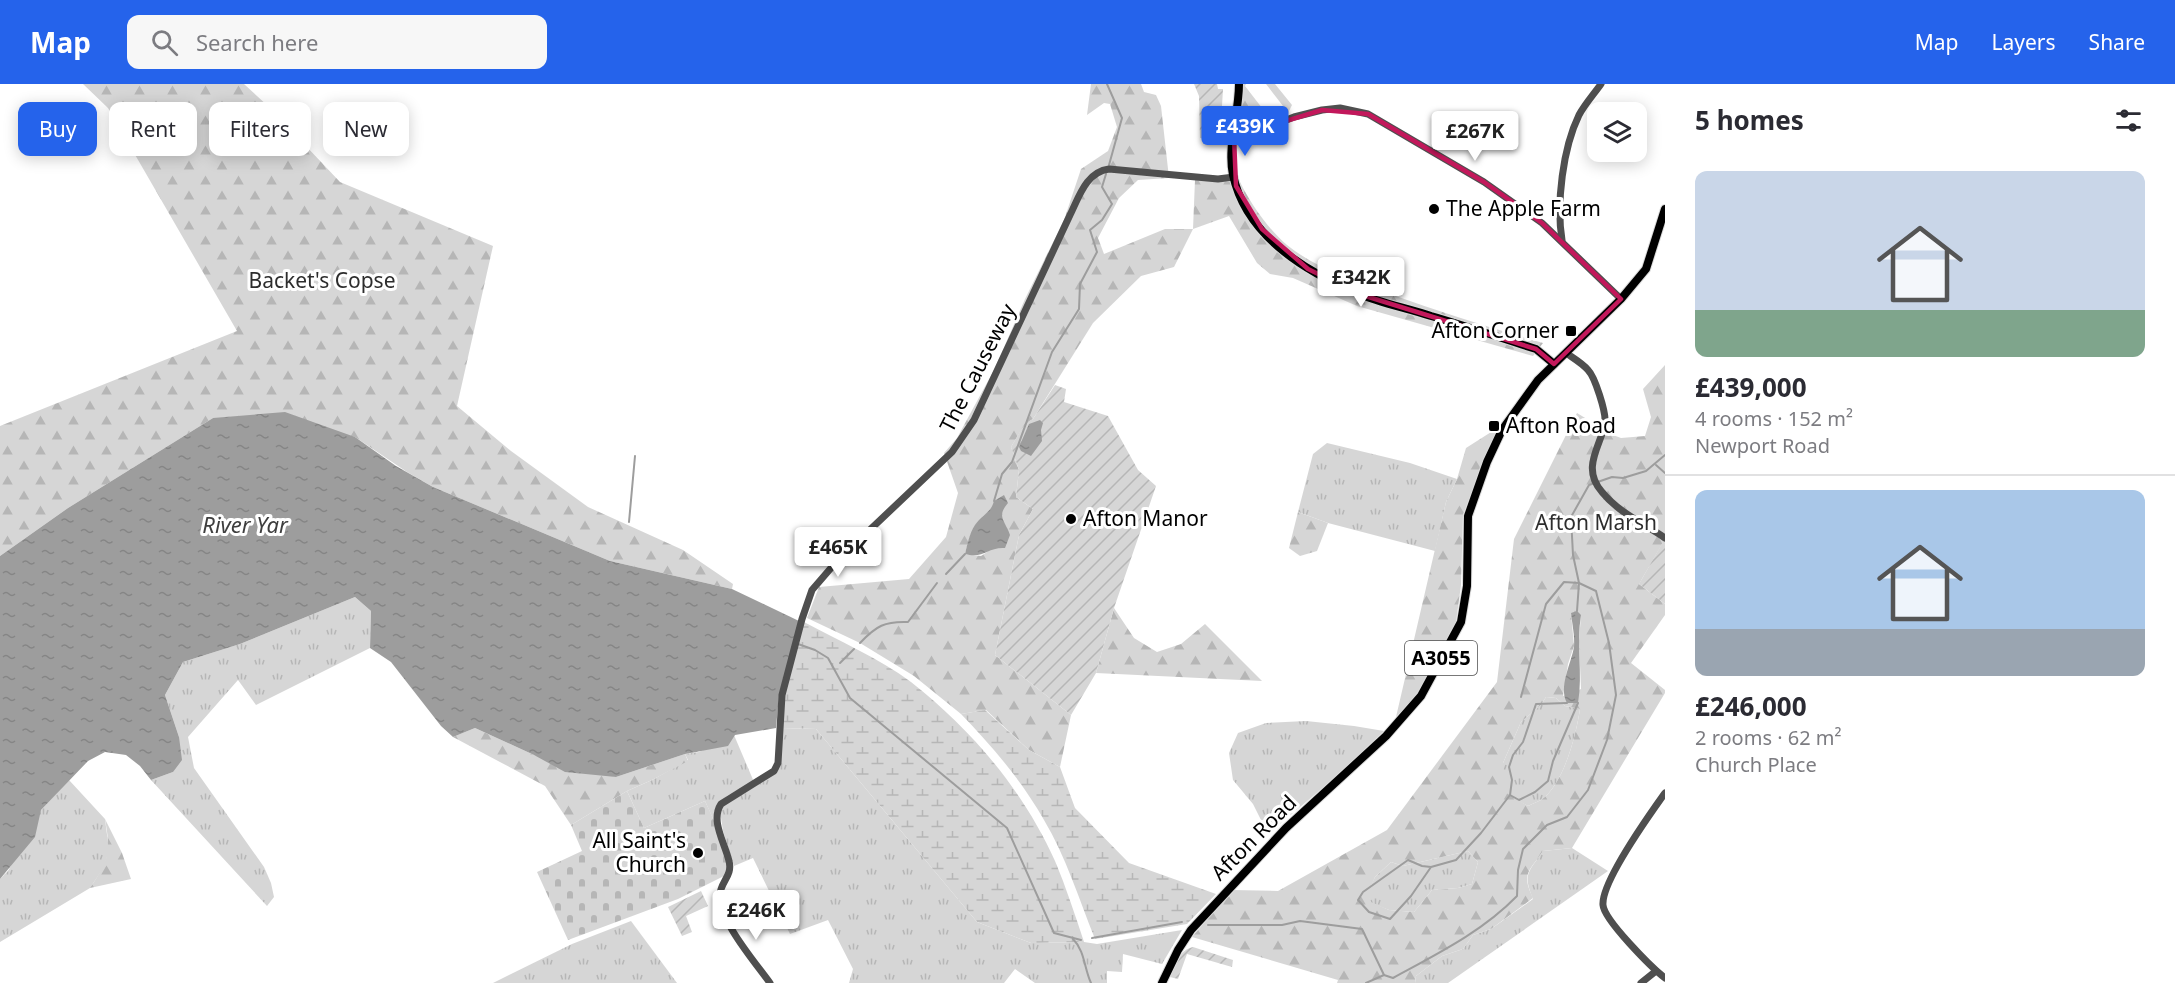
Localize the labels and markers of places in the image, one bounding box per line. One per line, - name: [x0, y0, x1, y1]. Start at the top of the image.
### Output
- pin: £439K: [1203, 106, 1287, 157]
- pin: £267K: [1433, 111, 1517, 162]
- place label: The Apple Farm: [1446, 194, 1601, 222]
- marker: The Apple Farm: [1427, 202, 1441, 216]
- pin: £342K: [1319, 257, 1403, 308]
- place label: Afton Corner: [1431, 316, 1559, 344]
- marker: Afton Corner: [1564, 324, 1578, 338]
- place label: Afton Road: [1506, 411, 1616, 439]
- marker: Afton Road: [1487, 419, 1501, 433]
- place label: Afton Manor: [1083, 504, 1208, 532]
- marker: Afton Manor: [1064, 512, 1078, 526]
- pin: £465K: [796, 527, 880, 578]
- place label: All Saint's Church: [592, 826, 686, 878]
- marker: All Saint's Church: [691, 846, 705, 860]
- pin: £246K: [714, 890, 798, 941]

